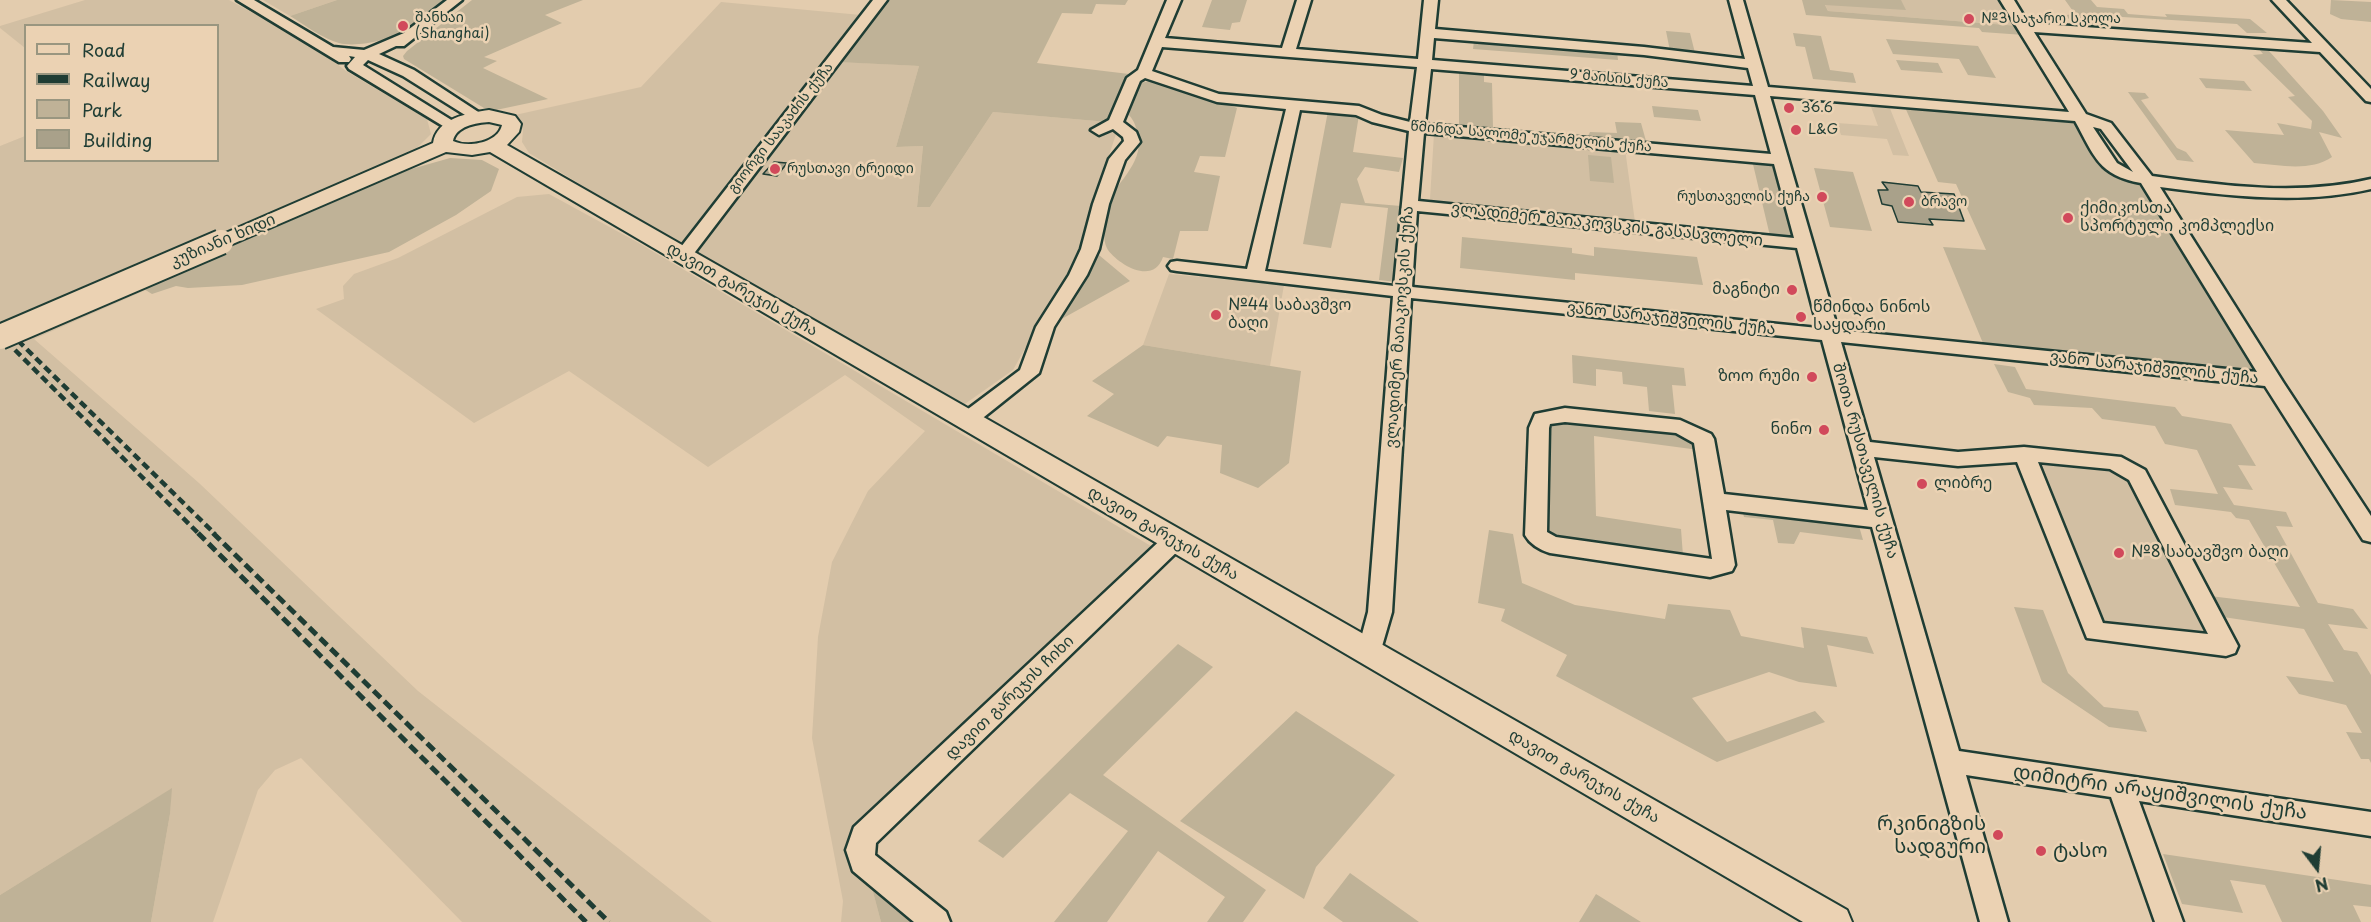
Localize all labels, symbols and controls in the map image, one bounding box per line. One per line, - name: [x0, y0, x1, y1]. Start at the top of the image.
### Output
- place label: შანხაი (Shanghai): [415, 10, 490, 42]
- place label: №3 საჯარო სკოლა: [1981, 11, 2121, 27]
- marker: №3 საჯარო სკოლა: [1962, 12, 1976, 26]
- marker: შანხაი (Shanghai): [396, 19, 410, 33]
- legend: [24, 24, 219, 162]
- text: Road: [82, 36, 126, 63]
- street label: გიორგი სააკაძის ქუჩა: [725, 59, 837, 197]
- text: Railway: [82, 66, 150, 93]
- street label: 9 მაისის ქუჩა: [1569, 66, 1669, 92]
- text: Park: [82, 96, 122, 123]
- place label: 36.6: [1801, 100, 1833, 116]
- marker: 36.6: [1782, 101, 1796, 115]
- street label: წმინდა სალომე უჯარმელის ქუჩა: [1410, 118, 1652, 156]
- place label: L&G: [1808, 122, 1838, 138]
- marker: L&G: [1789, 123, 1803, 137]
- text: Building: [82, 126, 152, 153]
- place label: რუსთავი ტრეიდი: [787, 161, 914, 177]
- marker: რუსთავი ტრეიდი: [768, 162, 782, 176]
- place label: რუსთაველის ქუჩა: [1677, 189, 1810, 205]
- marker: რუსთაველის ქუჩა: [1815, 190, 1829, 204]
- place label: ბრავო: [1921, 194, 1967, 210]
- marker: ბრავო: [1902, 195, 1916, 209]
- street label: ვლადიმერ მაიაკოვსკის გასასვლელი: [1450, 199, 1764, 251]
- place label: ქიმიკოსთა სპორტული კომპლექსი: [2080, 199, 2274, 237]
- street label: ვლადიმერ მაიაკოვსკის ქუჩა: [1382, 205, 1418, 449]
- street label: კუზიანი ხიდი: [167, 210, 279, 272]
- marker: ქიმიკოსთა სპორტული კომპლექსი: [2061, 211, 2075, 225]
- street label: დავით გარეჯის ქუჩა: [663, 239, 821, 341]
- place label: მაგნიტი: [1712, 280, 1780, 300]
- marker: მაგნიტი: [1785, 283, 1799, 297]
- place label: №44 საბავშვო ბაღი: [1228, 296, 1351, 334]
- street label: ვანო სარაჯიშვილის ქუჩა: [1566, 298, 1776, 340]
- place label: წმინდა ნინოს საყდარი: [1813, 298, 1930, 336]
- marker: №44 საბავშვო ბაღი: [1209, 308, 1223, 322]
- marker: წმინდა ნინოს საყდარი: [1794, 310, 1808, 324]
- street label: ვანო სარაჯიშვილის ქუჩა: [2049, 347, 2259, 389]
- street label: შოთა რუსთაველის ქუჩა: [1828, 361, 1902, 561]
- place label: ზოო რუმი: [1718, 367, 1800, 387]
- marker: ზოო რუმი: [1805, 370, 1819, 384]
- place label: ნინო: [1771, 420, 1812, 440]
- marker: ნინო: [1817, 423, 1831, 437]
- place label: ლიბრე: [1934, 474, 1992, 494]
- marker: ლიბრე: [1915, 477, 1929, 491]
- street label: დავით გარეჯის ქუჩა: [1084, 483, 1242, 585]
- place label: №8 საბავშვო ბაღი: [2131, 543, 2289, 563]
- marker: №8 საბავშვო ბაღი: [2112, 546, 2126, 560]
- street label: დავით გარეჯის ჩიხი: [942, 632, 1078, 764]
- street label: დავით გარეჯის ქუჩა: [1505, 726, 1663, 828]
- street label: დიმიტრი არაყიშვილის ქუჩა: [2011, 760, 2309, 826]
- place label: რკინიგზის სადგური: [1877, 812, 1986, 859]
- marker: რკინიგზის სადგური: [1991, 828, 2005, 842]
- north arrow: [2287, 838, 2347, 898]
- place label: ტასო: [2053, 839, 2108, 863]
- marker: ტასო: [2034, 844, 2048, 858]
- text: N: [2313, 872, 2331, 899]

